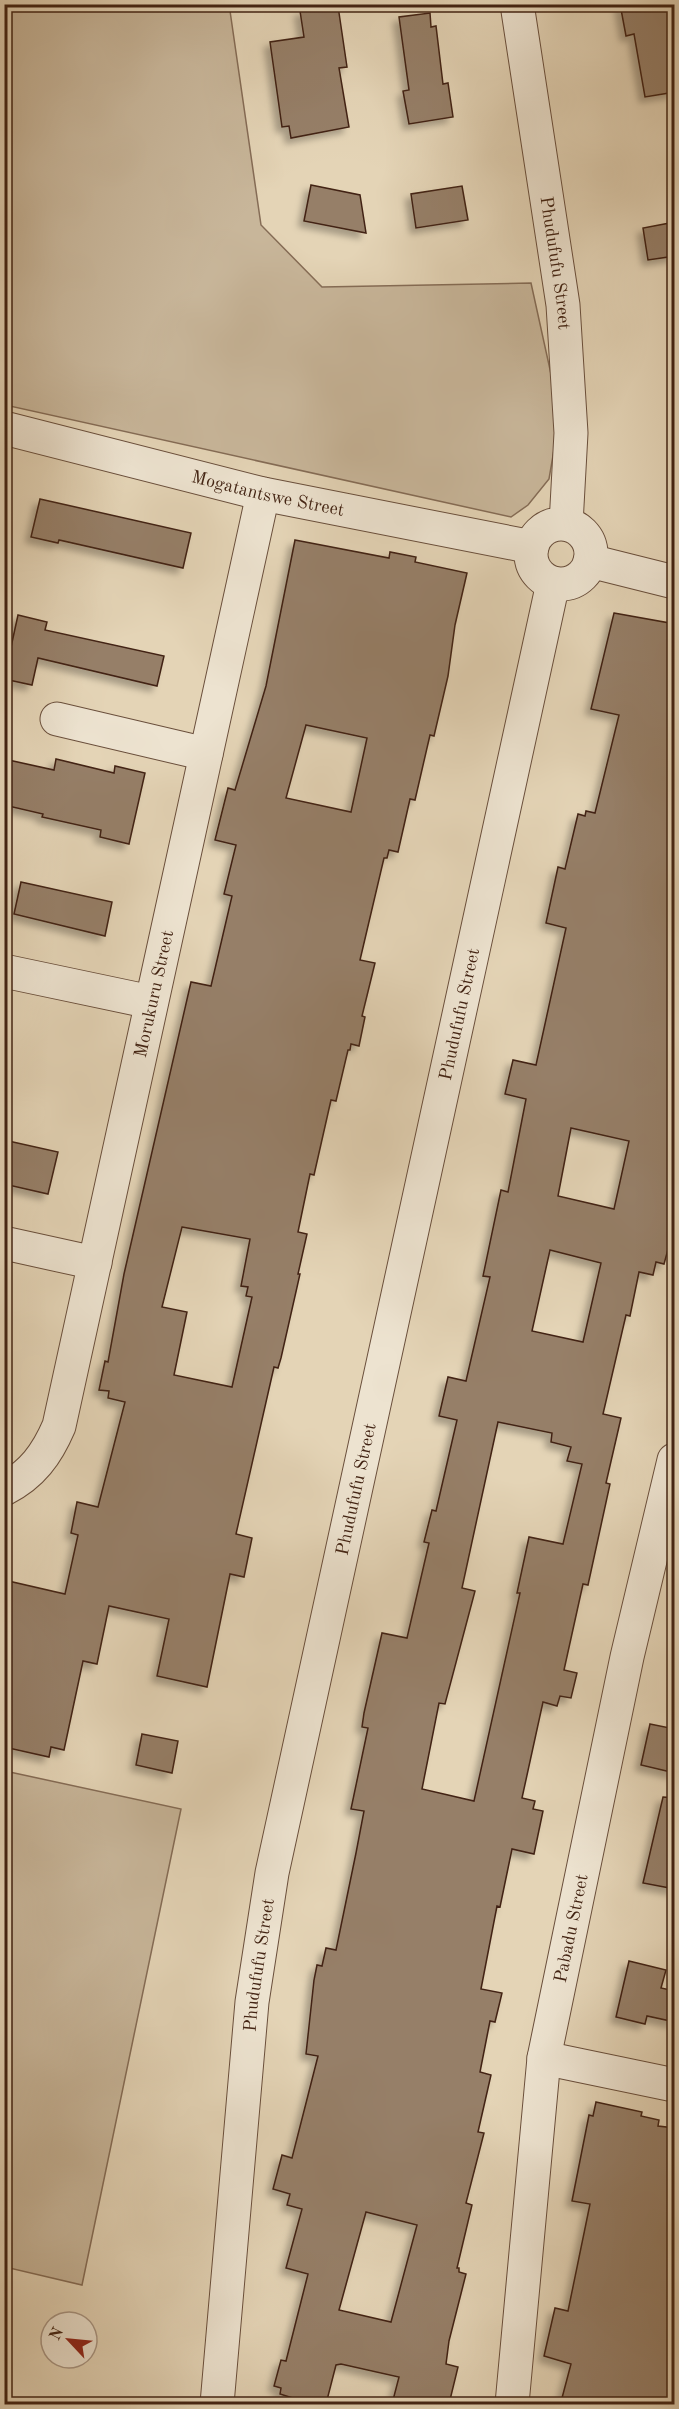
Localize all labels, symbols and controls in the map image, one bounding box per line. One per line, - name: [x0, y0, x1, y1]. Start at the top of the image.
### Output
- street label: Phudufufu Street: [537, 195, 573, 330]
- street label: Mogatantswe Street: [190, 468, 346, 520]
- street label: Morukuru Street: [132, 929, 177, 1059]
- street label: Phudufufu Street: [437, 947, 483, 1082]
- street label: Phudufufu Street: [333, 1422, 380, 1557]
- street label: Pabadu Street: [552, 1873, 592, 1984]
- street label: Phudufufu Street: [241, 1897, 278, 2033]
- north arrow: [39, 2310, 99, 2370]
- text: N: [47, 2325, 68, 2343]

